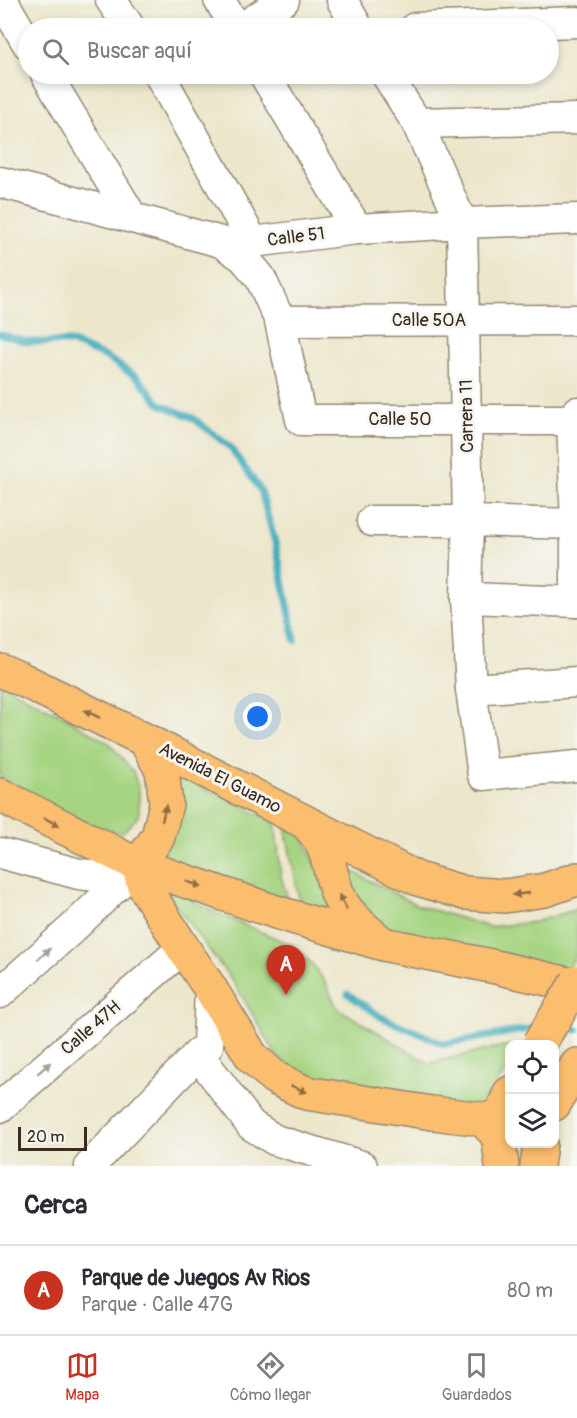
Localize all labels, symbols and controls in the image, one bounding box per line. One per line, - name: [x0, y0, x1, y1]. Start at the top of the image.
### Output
- search box: [18, 18, 559, 84]
- icon: search: [39, 35, 72, 68]
- text: Buscar aquí: [87, 37, 192, 65]
- street label: Calle 51: [266, 222, 326, 252]
- street label: Calle 50A: [392, 309, 467, 332]
- street label: Carrera 11: [455, 379, 479, 453]
- street label: Calle 50: [369, 408, 431, 431]
- your location: [243, 702, 272, 731]
- one-way arrow: [83, 709, 101, 719]
- street label: Avenida El Guamo: [155, 737, 285, 819]
- one-way arrow: [159, 804, 169, 823]
- one-way arrow: [44, 817, 61, 827]
- one-way arrow: [185, 879, 203, 889]
- one-way arrow: [511, 889, 530, 898]
- one-way arrow: [338, 893, 348, 910]
- pin: A: [266, 946, 306, 995]
- one-way arrow: [36, 947, 51, 961]
- street label: Calle 47H: [56, 996, 126, 1060]
- map controls: [505, 1040, 559, 1148]
- button: locate: [505, 1040, 559, 1094]
- one-way arrow: [36, 1062, 51, 1075]
- one-way arrow: [291, 1084, 309, 1094]
- button: layers: [505, 1094, 559, 1148]
- scale bar: [18, 1124, 87, 1152]
- text: 20 m: [27, 1127, 65, 1147]
- text: Cerca: [24, 1189, 87, 1221]
- text: Parque de Juegos Av Rios: [81, 1264, 310, 1292]
- text: A: [37, 1278, 50, 1303]
- text: 80 m: [507, 1278, 553, 1303]
- text: Parque · Calle 47G: [81, 1292, 233, 1317]
- tab: Mapa: [65, 1349, 99, 1405]
- tab: Cómo llegar: [230, 1349, 311, 1405]
- tab: Guardados: [442, 1349, 512, 1405]

